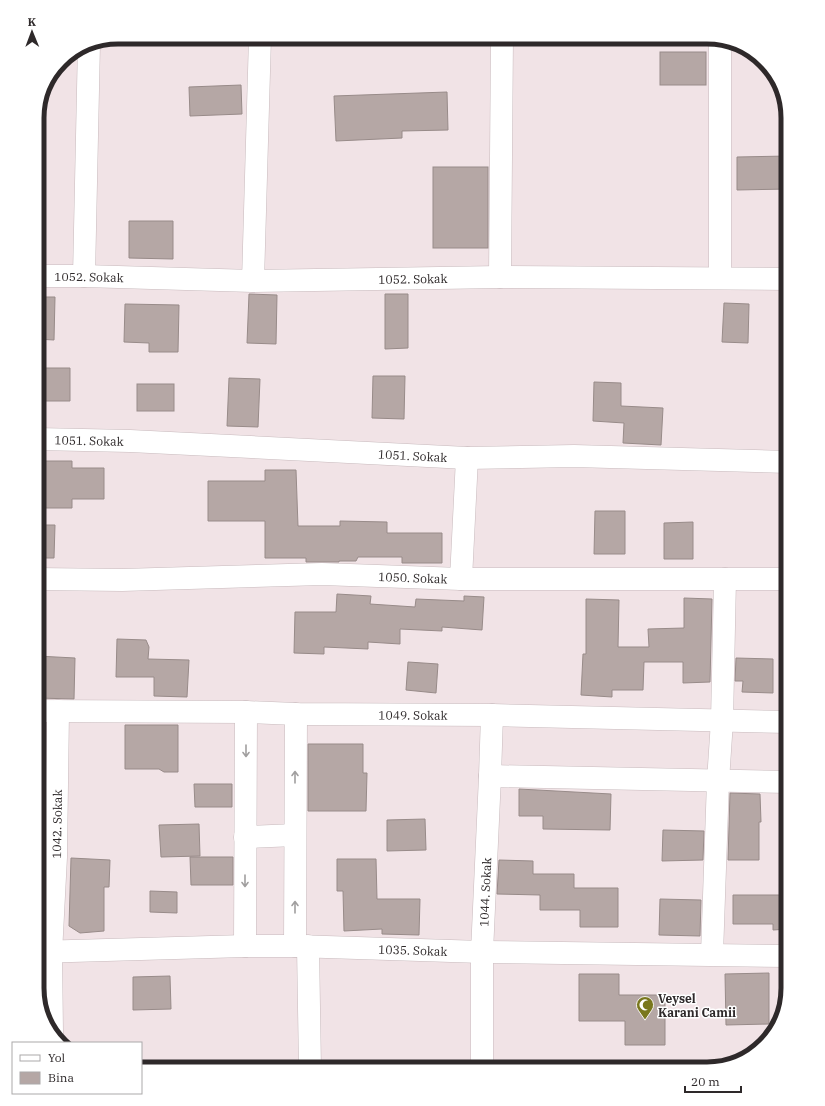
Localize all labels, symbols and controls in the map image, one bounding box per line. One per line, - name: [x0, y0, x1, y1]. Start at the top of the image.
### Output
- north arrow: [12, 12, 52, 52]
- text: K: [27, 15, 37, 29]
- street label: 1052. Sokak: [54, 268, 124, 285]
- street label: 1052. Sokak: [378, 270, 448, 286]
- street label: 1051. Sokak: [54, 432, 124, 448]
- street label: 1051. Sokak: [378, 446, 448, 464]
- street label: 1050. Sokak: [378, 569, 448, 586]
- street label: 1049. Sokak: [378, 707, 448, 722]
- one-way arrow: [242, 744, 250, 757]
- one-way arrow: [291, 771, 299, 784]
- street label: 1042. Sokak: [48, 789, 64, 859]
- street label: 1044. Sokak: [476, 857, 494, 927]
- one-way arrow: [241, 874, 249, 887]
- one-way arrow: [291, 901, 299, 914]
- street label: 1035. Sokak: [378, 941, 448, 958]
- place label: Veysel Karani Camii: [658, 991, 736, 1020]
- mosque icon: Veysel Karani Camii: [635, 995, 655, 1020]
- legend: [12, 1042, 142, 1094]
- text: Yol: [48, 1050, 66, 1065]
- scale bar: [685, 1068, 741, 1094]
- text: Bina: [48, 1070, 74, 1085]
- text: 20 m: [691, 1074, 720, 1089]

